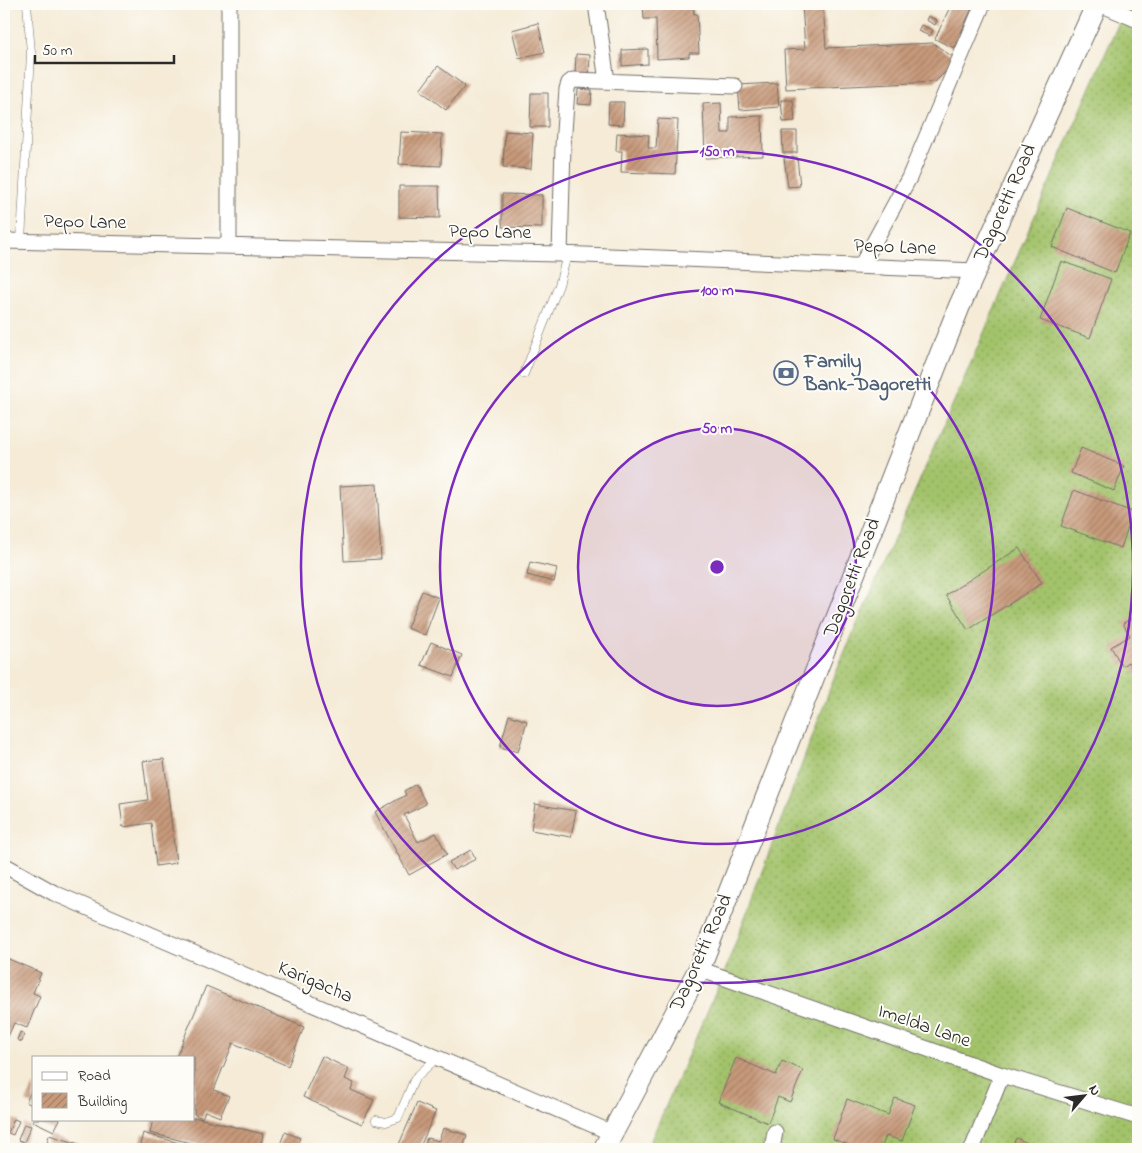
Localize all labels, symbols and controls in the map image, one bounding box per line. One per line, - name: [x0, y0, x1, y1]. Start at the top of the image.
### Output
- scale bar: [35, 32, 174, 64]
- text: 50 m: [42, 40, 73, 62]
- street label: Dagoretti Road: [967, 140, 1046, 268]
- text: 150 m: [699, 141, 735, 163]
- street label: Pepo Lane: [43, 208, 127, 238]
- street label: Pepo Lane: [448, 218, 532, 248]
- street label: Pepo Lane: [853, 232, 937, 264]
- text: 100 m: [700, 280, 734, 302]
- place label: Family Bank-Dagoretti: [803, 348, 932, 401]
- bank icon: Family Bank-Dagoretti: [773, 360, 799, 386]
- text: 50 m: [702, 418, 733, 440]
- street label: Dagoretti Road: [817, 514, 890, 643]
- centre of rings: [708, 558, 726, 576]
- street label: Dagoretti Road: [663, 890, 742, 1018]
- street label: Karigacha: [272, 954, 357, 1013]
- street label: Imelda Lane: [874, 998, 974, 1056]
- legend: [32, 1056, 195, 1120]
- text: Road: [78, 1065, 111, 1087]
- north arrow: [1060, 1070, 1110, 1120]
- text: N: [1083, 1081, 1106, 1100]
- text: Building: [77, 1091, 127, 1114]

